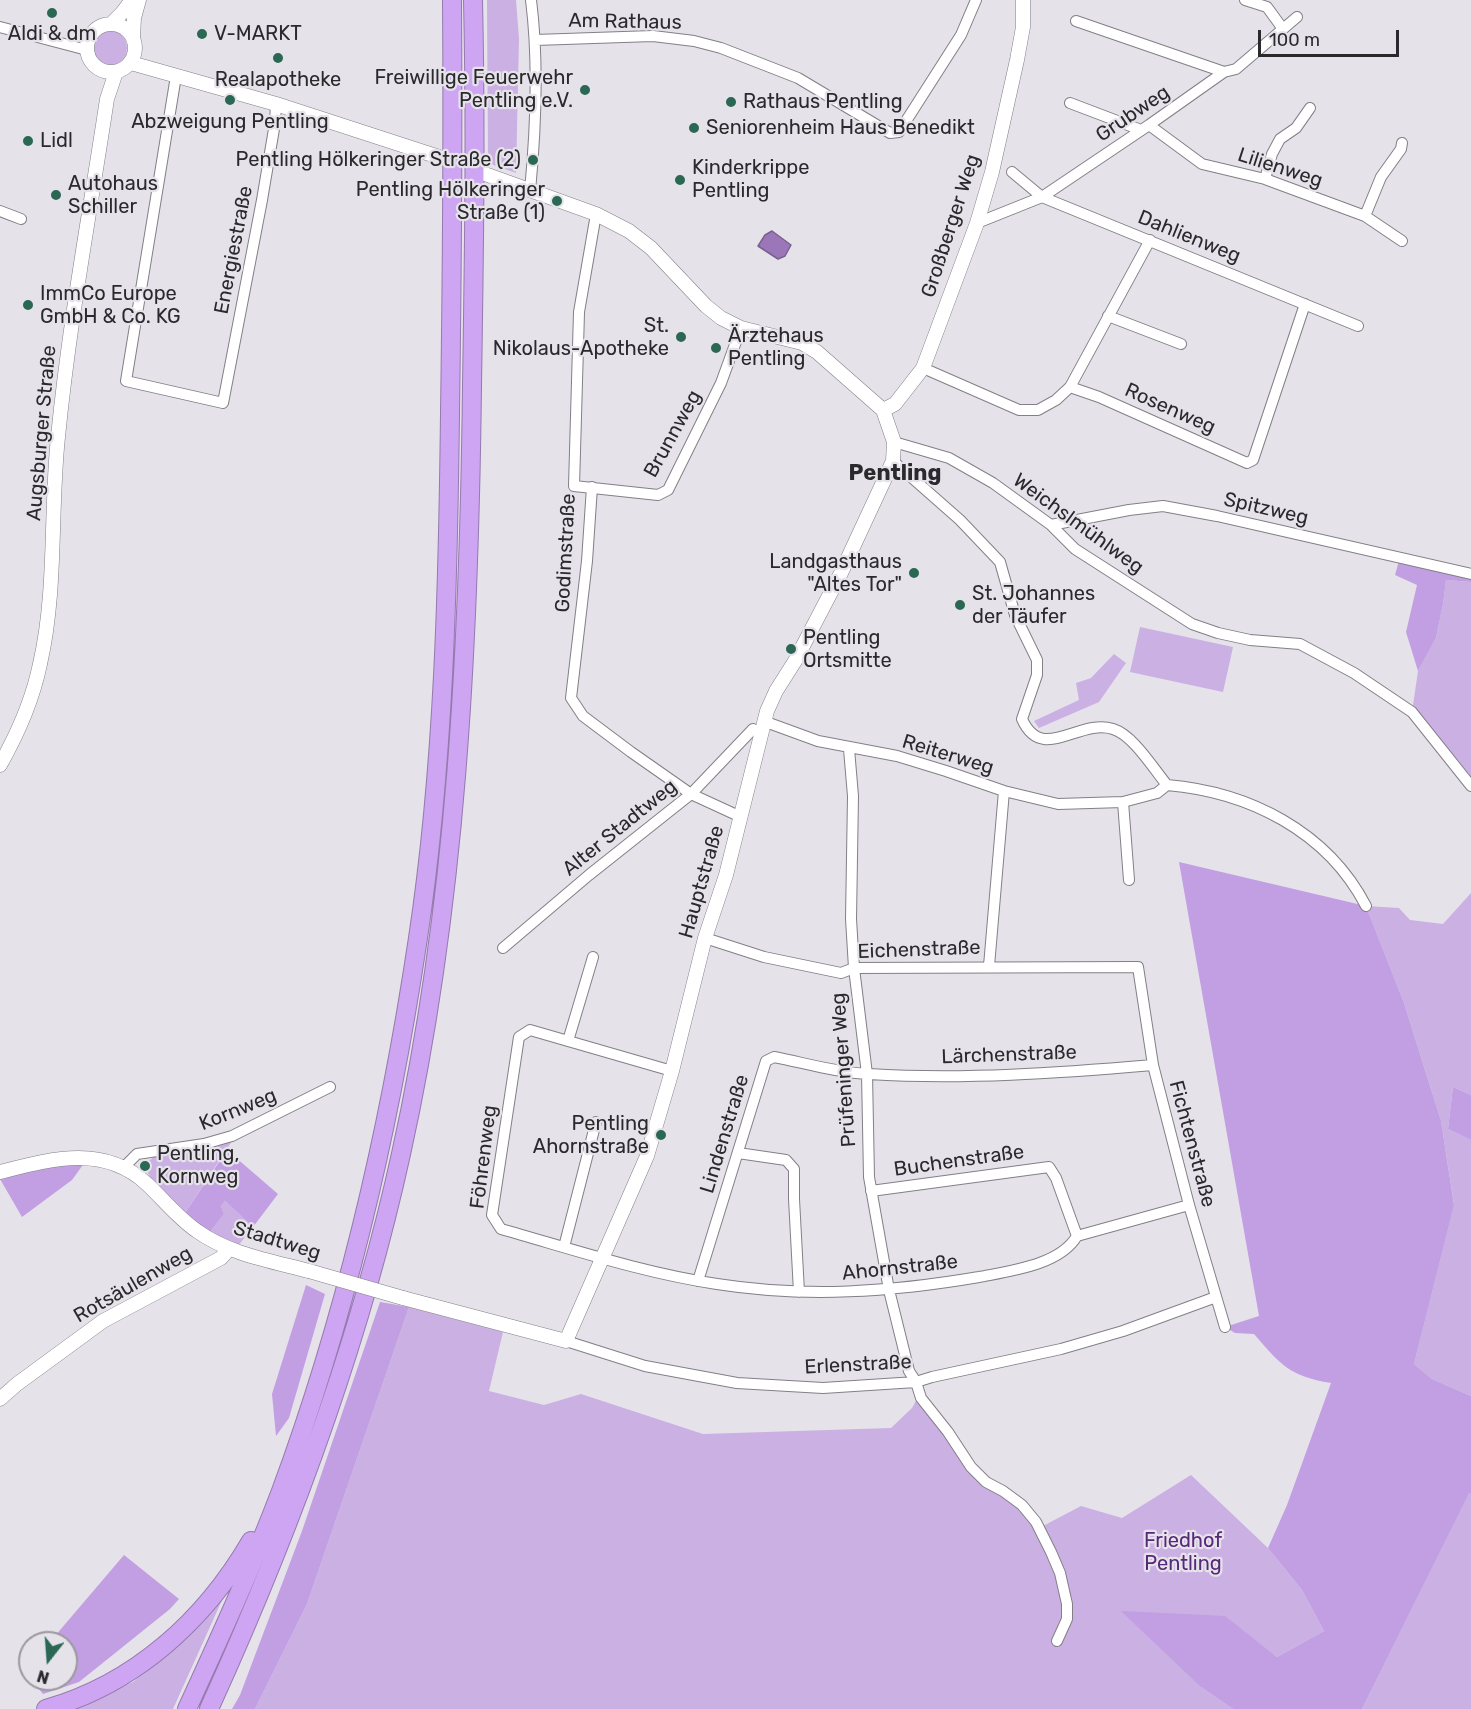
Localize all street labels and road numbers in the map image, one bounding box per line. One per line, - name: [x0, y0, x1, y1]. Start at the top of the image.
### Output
- street label: Am Rathaus: [568, 9, 682, 35]
- street label: Grubweg: [1092, 81, 1174, 147]
- street label: Lilienweg: [1234, 143, 1326, 193]
- street label: Großberger Weg: [917, 151, 985, 301]
- street label: Energiestraße: [210, 184, 258, 316]
- street label: Dahlienweg: [1134, 205, 1244, 269]
- street label: Augsburger Straße: [22, 344, 62, 522]
- street label: Rosenweg: [1121, 378, 1219, 440]
- street label: Brunnweg: [639, 386, 707, 482]
- street label: Weichslmühlweg: [1008, 469, 1148, 579]
- street label: Spitzweg: [1221, 488, 1311, 530]
- street label: Godimstraße: [551, 493, 581, 613]
- street label: Reiterweg: [899, 730, 997, 780]
- street label: Alter Stadtweg: [558, 775, 682, 881]
- street label: Hauptstraße: [674, 823, 730, 941]
- street label: Eichenstraße: [857, 936, 981, 964]
- street label: Prüfeninger Weg: [827, 992, 861, 1148]
- street label: Lärchenstraße: [941, 1041, 1077, 1069]
- street label: Lindenstraße: [696, 1072, 754, 1196]
- street label: Fichtenstraße: [1164, 1078, 1220, 1210]
- street label: Kornweg: [196, 1084, 280, 1136]
- street label: Föhrenweg: [466, 1104, 502, 1210]
- street label: Buchenstraße: [892, 1140, 1026, 1182]
- street label: Stadtweg: [230, 1216, 324, 1266]
- street label: Rotsäulenweg: [70, 1242, 196, 1328]
- street label: Ahornstraße: [841, 1250, 959, 1286]
- street label: Erlenstraße: [804, 1350, 912, 1380]

